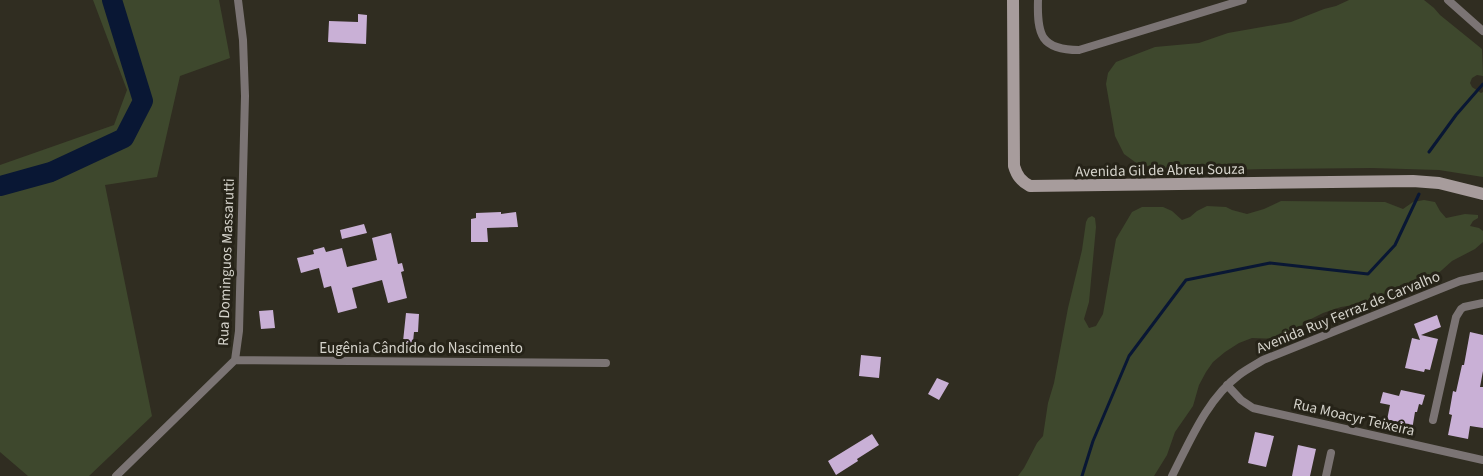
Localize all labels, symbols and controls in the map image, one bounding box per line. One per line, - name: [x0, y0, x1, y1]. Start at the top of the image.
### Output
- street label: Avenida Gil de Abreu Souza: [1075, 159, 1245, 182]
- street label: Rua Dominguos Massarutti: [213, 178, 240, 346]
- street label: Avenida Ruy Ferraz de Carvalho: [1253, 266, 1443, 359]
- street label: Eugênia Cândido do Nascimento: [319, 338, 523, 359]
- street label: Rua Moacyr Teixeira: [1291, 393, 1417, 442]

